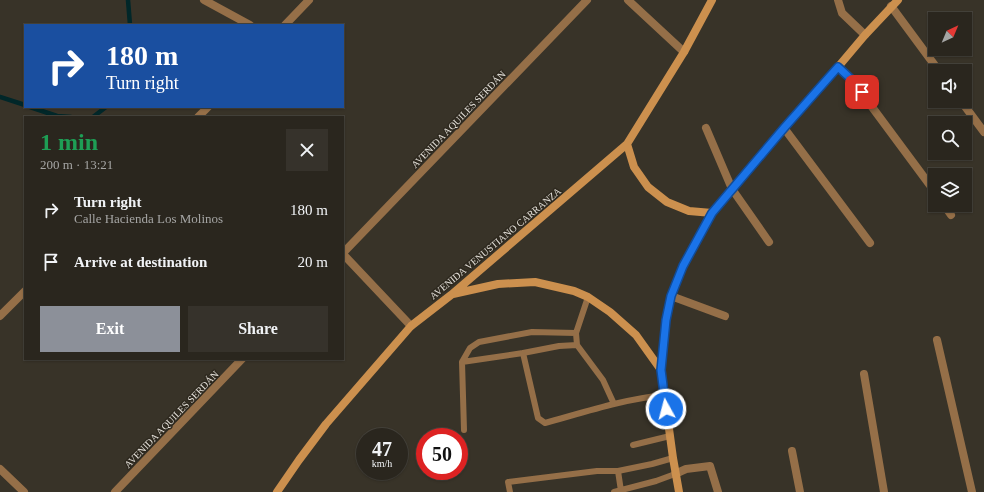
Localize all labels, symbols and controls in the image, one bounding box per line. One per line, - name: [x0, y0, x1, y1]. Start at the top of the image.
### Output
- north arrow: [928, 12, 972, 56]
- map controls: [928, 12, 972, 212]
- icon: right: [40, 40, 92, 92]
- text: 180 m: [106, 40, 178, 71]
- button: sound: [928, 64, 972, 108]
- street label: AVENIDA AQUILES SERDÁN: [409, 68, 508, 170]
- text: Turn right: [106, 73, 179, 93]
- pin: [845, 75, 879, 109]
- icon: arrive: [851, 81, 873, 103]
- button: search: [928, 116, 972, 160]
- text: 1 min: [40, 129, 98, 155]
- button: close: [286, 129, 328, 171]
- text: 200 m · 13:21: [40, 157, 113, 172]
- button: layers: [928, 168, 972, 212]
- street label: AVENIDA VENUSTIANO CARRANZA: [427, 185, 564, 302]
- text: Turn right: [74, 194, 141, 210]
- icon: right: [40, 199, 62, 221]
- text: 180 m: [290, 202, 328, 218]
- text: Calle Hacienda Los Molinos: [74, 211, 223, 226]
- icon: arrive: [40, 251, 62, 273]
- text: Arrive at destination: [74, 254, 207, 270]
- text: 20 m: [298, 254, 328, 270]
- button: Exit: [40, 306, 180, 352]
- button: Share: [188, 306, 328, 352]
- street label: AVENIDA AQUILES SERDÁN: [122, 368, 221, 470]
- position arrow: [645, 388, 687, 430]
- speed limit sign: 50: [416, 428, 468, 480]
- text: 47: [372, 438, 392, 460]
- text: km/h: [372, 458, 392, 469]

